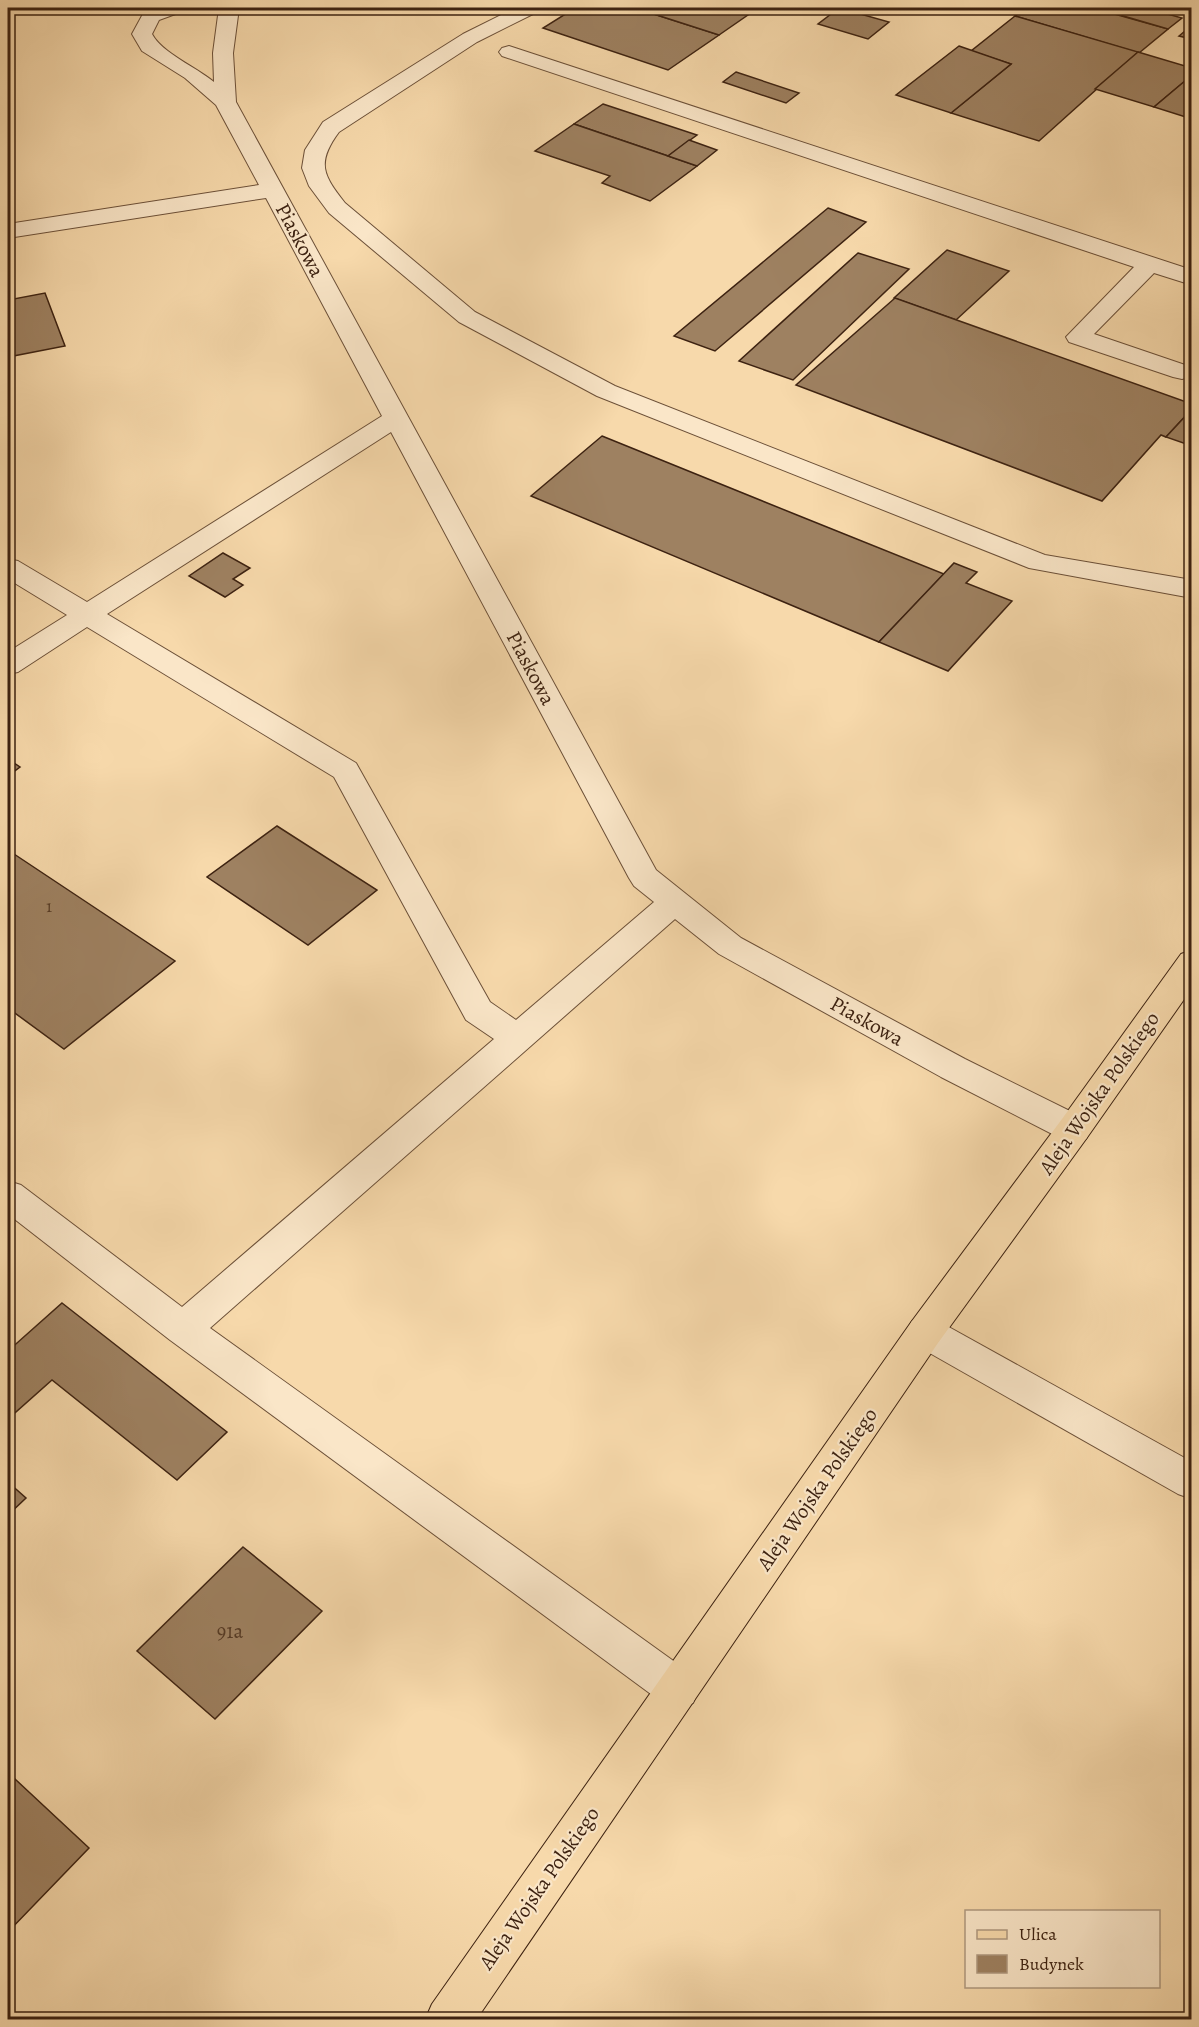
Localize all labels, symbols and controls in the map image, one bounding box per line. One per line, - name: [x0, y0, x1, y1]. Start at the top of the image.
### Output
- street label: Piaskowa: [269, 198, 331, 282]
- street label: Piaskowa: [500, 626, 562, 710]
- house number: 1: [46, 894, 52, 918]
- street label: Piaskowa: [825, 989, 909, 1053]
- street label: Aleja Wojska Polskiego: [1032, 1006, 1166, 1181]
- street label: Aleja Wojska Polskiego: [750, 1402, 884, 1577]
- house number: 91a: [217, 1617, 243, 1645]
- street label: Aleja Wojska Polskiego: [472, 1801, 606, 1976]
- legend: [965, 1910, 1160, 1988]
- text: Ulica: [1019, 1922, 1057, 1946]
- text: Budynek: [1019, 1952, 1084, 1976]

